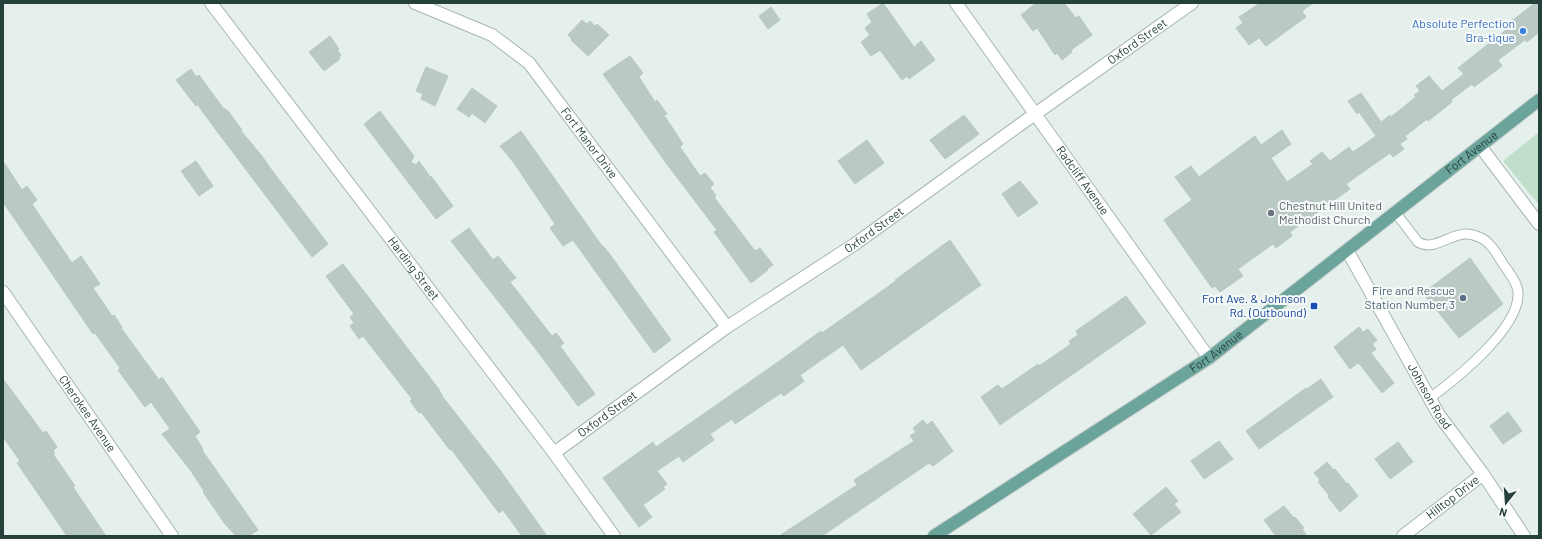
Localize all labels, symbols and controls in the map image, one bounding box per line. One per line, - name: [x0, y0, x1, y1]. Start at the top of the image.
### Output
- street label: Oxford Street: [1104, 15, 1169, 67]
- place label: Absolute Perfection Bra-tique: [1412, 16, 1515, 44]
- marker: Absolute Perfection Bra-tique: [1518, 26, 1528, 36]
- street label: Fort Manor Drive: [559, 104, 621, 181]
- street label: Fort Avenue: [1442, 127, 1500, 177]
- street label: Radcliff Avenue: [1054, 143, 1113, 217]
- place label: Chestnut Hill United Methodist Church: [1279, 198, 1382, 226]
- street label: Oxford Street: [841, 203, 906, 255]
- marker: Chestnut Hill United Methodist Church: [1266, 208, 1276, 218]
- street label: Harding Street: [386, 234, 443, 303]
- place label: Fire and Rescue Station Number 3: [1364, 283, 1455, 311]
- place label: Fort Ave. & Johnson Rd. (Outbound): [1202, 291, 1307, 319]
- marker: Fire and Rescue Station Number 3: [1458, 293, 1468, 303]
- marker: Fort Ave. & Johnson Rd. (Outbound): [1309, 301, 1319, 311]
- street label: Fort Avenue: [1186, 327, 1245, 375]
- street label: Johnson Road: [1406, 360, 1455, 432]
- street label: Cherokee Avenue: [57, 372, 120, 454]
- street label: Oxford Street: [575, 387, 639, 439]
- street label: Hilltop Drive: [1423, 472, 1481, 521]
- north arrow: [1486, 483, 1526, 523]
- text: N: [1498, 506, 1508, 520]

